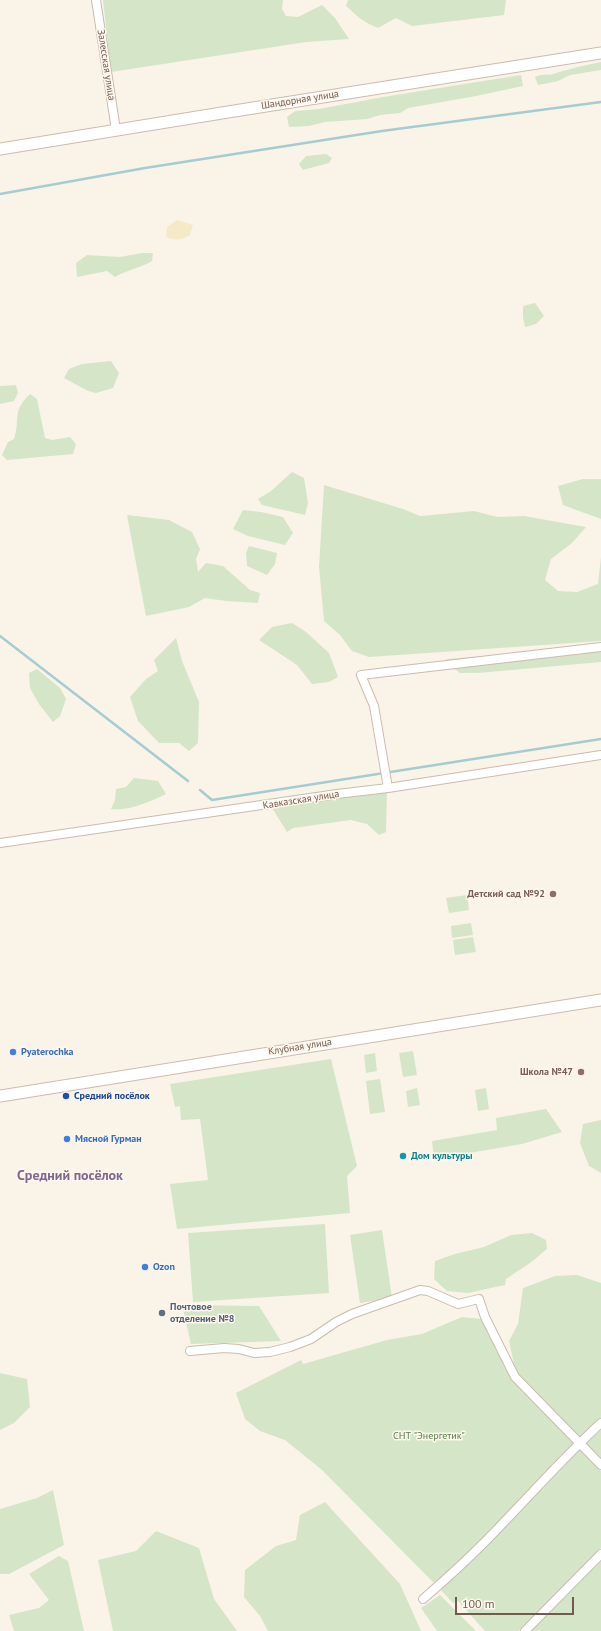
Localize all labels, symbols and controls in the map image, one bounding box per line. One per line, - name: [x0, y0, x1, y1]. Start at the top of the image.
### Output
- street label: Залесская улица: [94, 29, 118, 101]
- street label: Шандорная улица: [260, 88, 340, 112]
- street label: Кавказская улица: [262, 788, 340, 812]
- place label: Детский сад №92: [467, 888, 545, 900]
- marker: Детский сад №92: [548, 889, 558, 899]
- street label: Клубная улица: [267, 1036, 333, 1058]
- place label: Pyaterochka: [21, 1046, 74, 1058]
- marker: Pyaterochka: [8, 1047, 18, 1057]
- place label: Школа №47: [520, 1066, 573, 1078]
- marker: Школа №47: [576, 1067, 586, 1077]
- place label: Средний посёлок: [74, 1090, 150, 1102]
- marker: Средний посёлок: [61, 1091, 71, 1101]
- place label: Мясной Гурман: [75, 1133, 142, 1145]
- marker: Мясной Гурман: [62, 1134, 72, 1144]
- place label: Дом культуры: [411, 1150, 472, 1162]
- marker: Дом культуры: [398, 1151, 408, 1161]
- district label: Средний посёлок: [17, 1168, 123, 1184]
- place label: Ozon: [153, 1261, 175, 1273]
- marker: Ozon: [140, 1262, 150, 1272]
- place label: Почтовое отделение №8: [170, 1301, 234, 1324]
- marker: Почтовое отделение №8: [157, 1308, 167, 1318]
- park label: СНТ "Энергетик": [393, 1430, 465, 1442]
- scale bar: [457, 1589, 576, 1615]
- text: 100 m: [462, 1596, 495, 1611]

